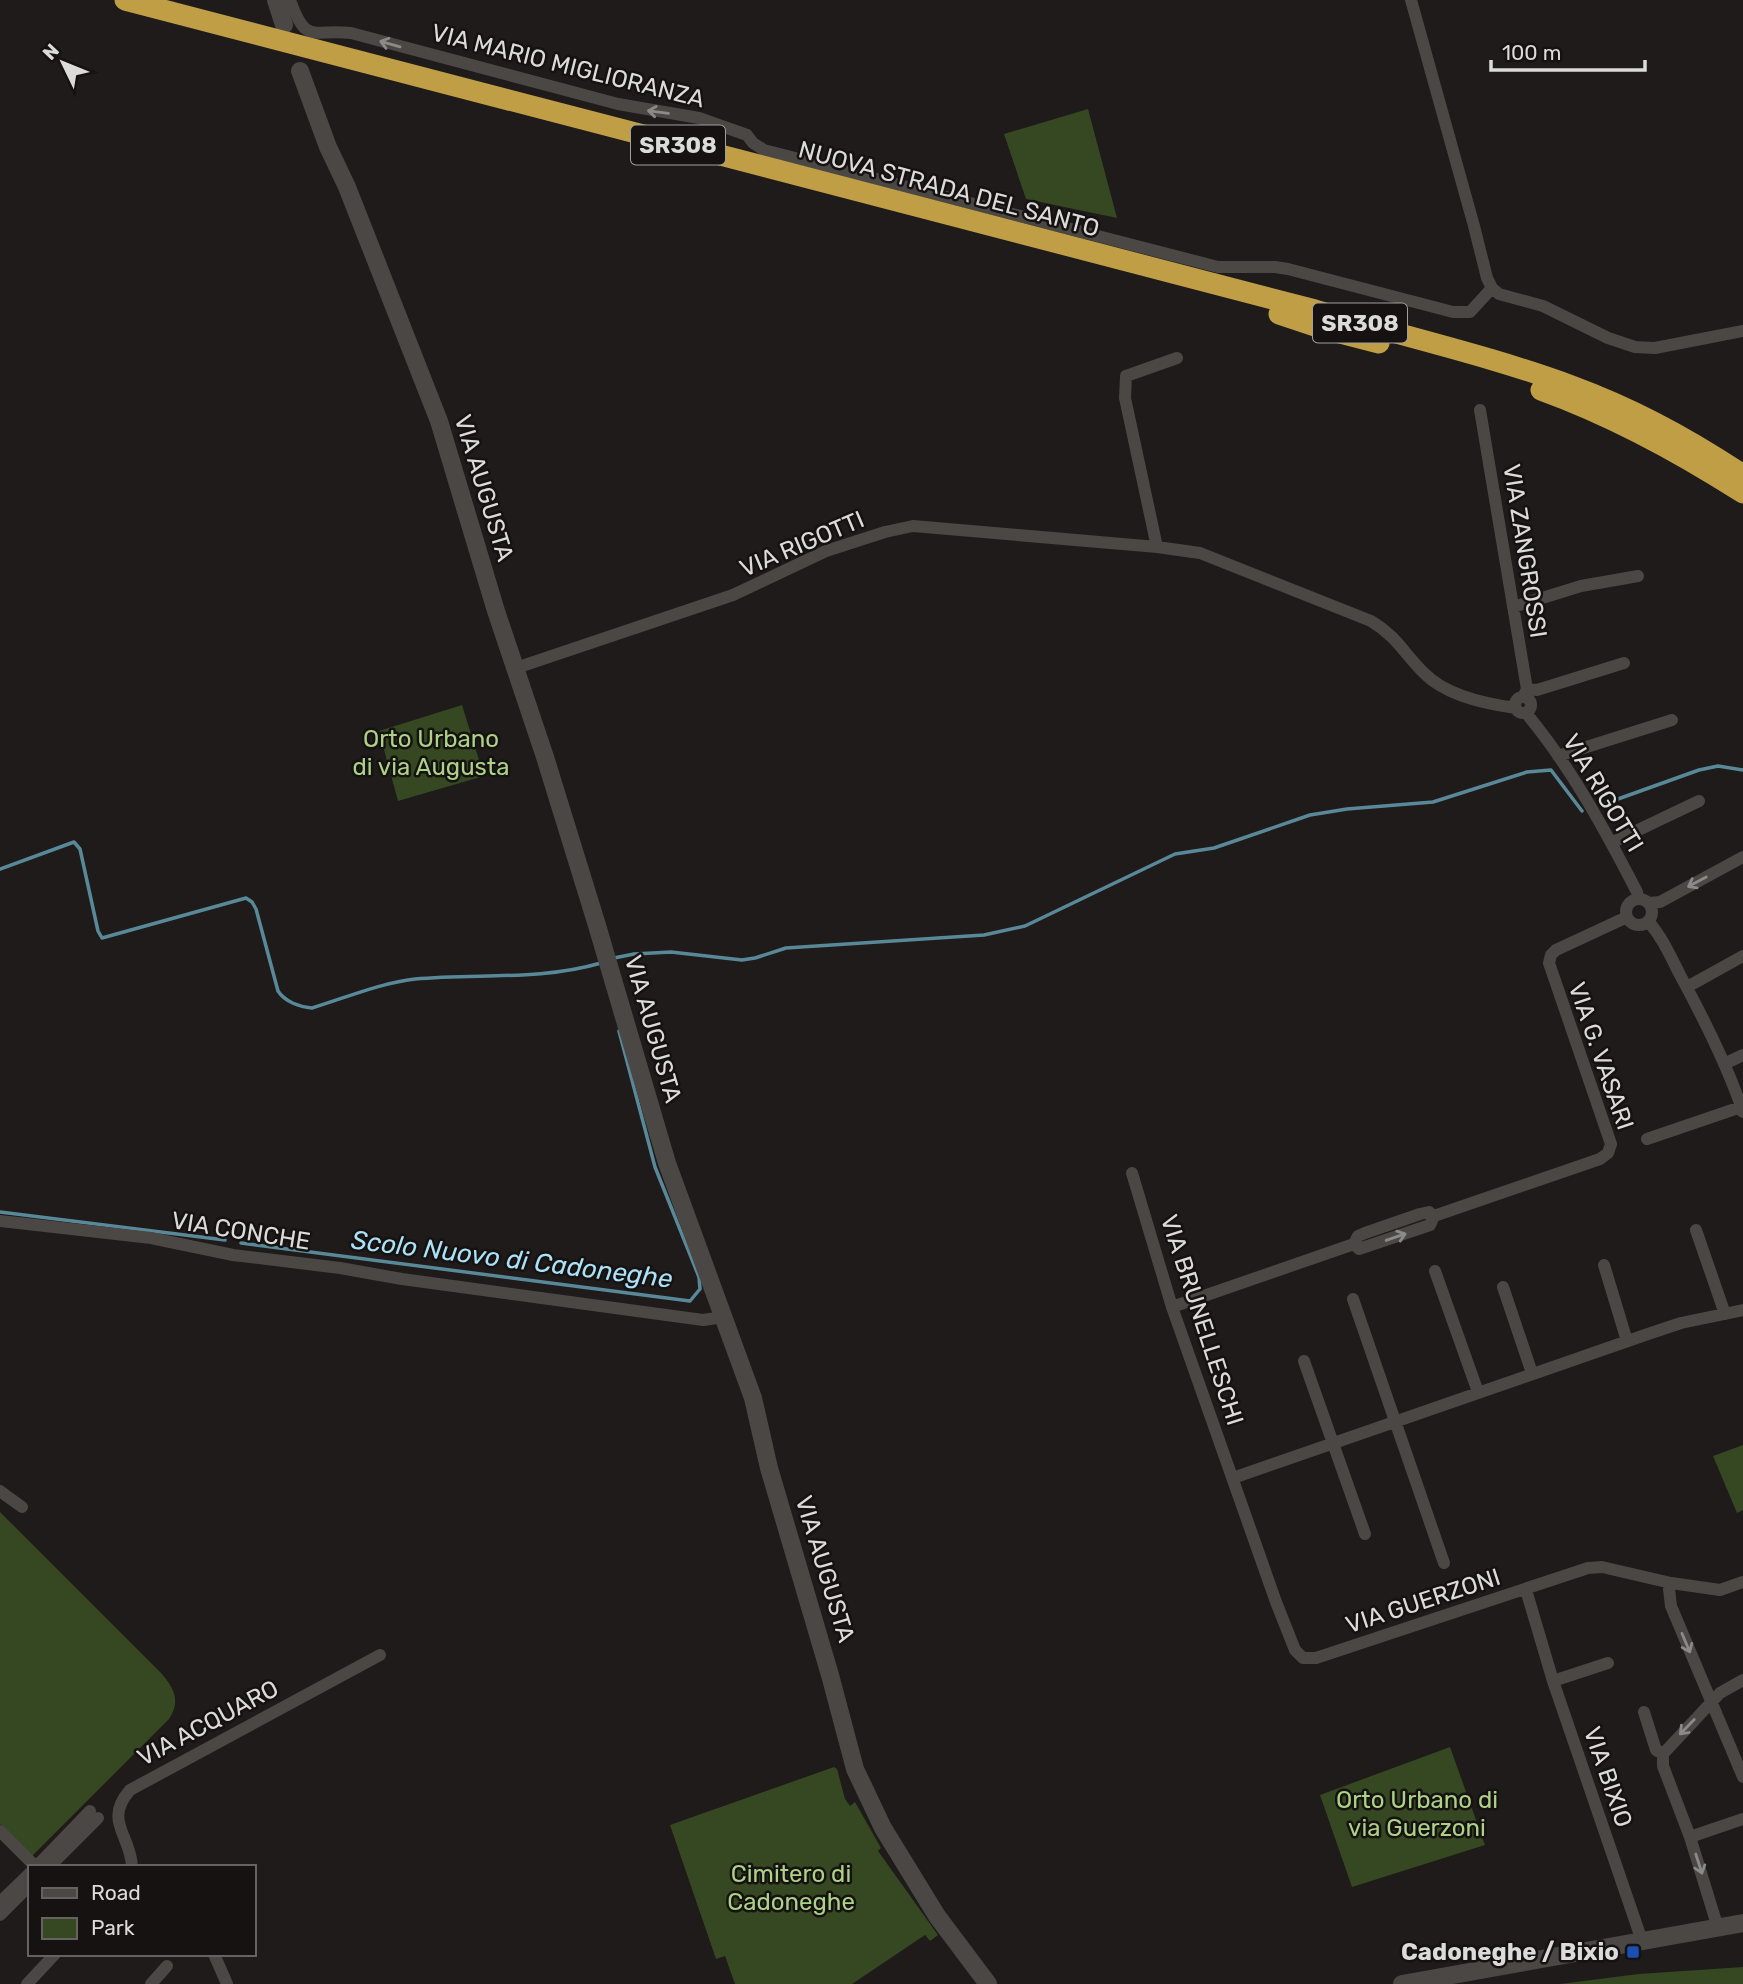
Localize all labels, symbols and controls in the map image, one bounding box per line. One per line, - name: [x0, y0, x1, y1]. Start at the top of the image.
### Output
- street label: VIA MARIO MIGLIORANZA: [429, 19, 707, 113]
- north arrow: [28, 28, 98, 98]
- scale bar: [1491, 28, 1645, 72]
- one-way arrow: [379, 36, 401, 49]
- text: N: [38, 39, 64, 65]
- text: 100 m: [1502, 40, 1561, 65]
- one-way arrow: [647, 105, 669, 118]
- road number: SR308: [631, 126, 725, 164]
- street label: NUOVA STRADA DEL SANTO: [796, 135, 1102, 243]
- road number: SR308: [1313, 304, 1407, 342]
- street label: VIA AUGUSTA: [448, 411, 520, 565]
- street label: VIA ZANGROSSI: [1497, 462, 1553, 640]
- street label: VIA RIGOTTI: [736, 505, 868, 583]
- park label: Orto Urbano di via Augusta: [353, 725, 509, 781]
- street label: VIA RIGOTTI: [1557, 729, 1649, 857]
- one-way arrow: [1687, 876, 1708, 889]
- street label: VIA AUGUSTA: [619, 952, 687, 1106]
- street label: VIA G. VASARI: [1563, 979, 1639, 1133]
- street label: VIA CONCHE: [170, 1206, 312, 1256]
- street label: VIA BRUNELLESCHI: [1155, 1211, 1249, 1429]
- water label: Scolo Nuovo di Cadoneghe: [349, 1224, 675, 1295]
- one-way arrow: [1384, 1230, 1406, 1242]
- street label: VIA AUGUSTA: [789, 1492, 861, 1646]
- street label: VIA GUERZONI: [1342, 1563, 1504, 1639]
- one-way arrow: [1681, 1632, 1694, 1653]
- street label: VIA ACQUARO: [133, 1674, 283, 1772]
- one-way arrow: [1678, 1719, 1695, 1736]
- street label: VIA BIXIO: [1578, 1723, 1638, 1831]
- park label: Orto Urbano di via Guerzoni: [1336, 1786, 1498, 1842]
- one-way arrow: [1694, 1853, 1706, 1875]
- park label: Cimitero di Cadoneghe: [727, 1860, 855, 1916]
- legend: [28, 1865, 256, 1956]
- text: Road: [91, 1880, 141, 1905]
- text: Park: [91, 1915, 135, 1940]
- place label: Cadoneghe / Bixio: [1401, 1938, 1619, 1966]
- marker: Cadoneghe / Bixio: [1625, 1944, 1641, 1960]

